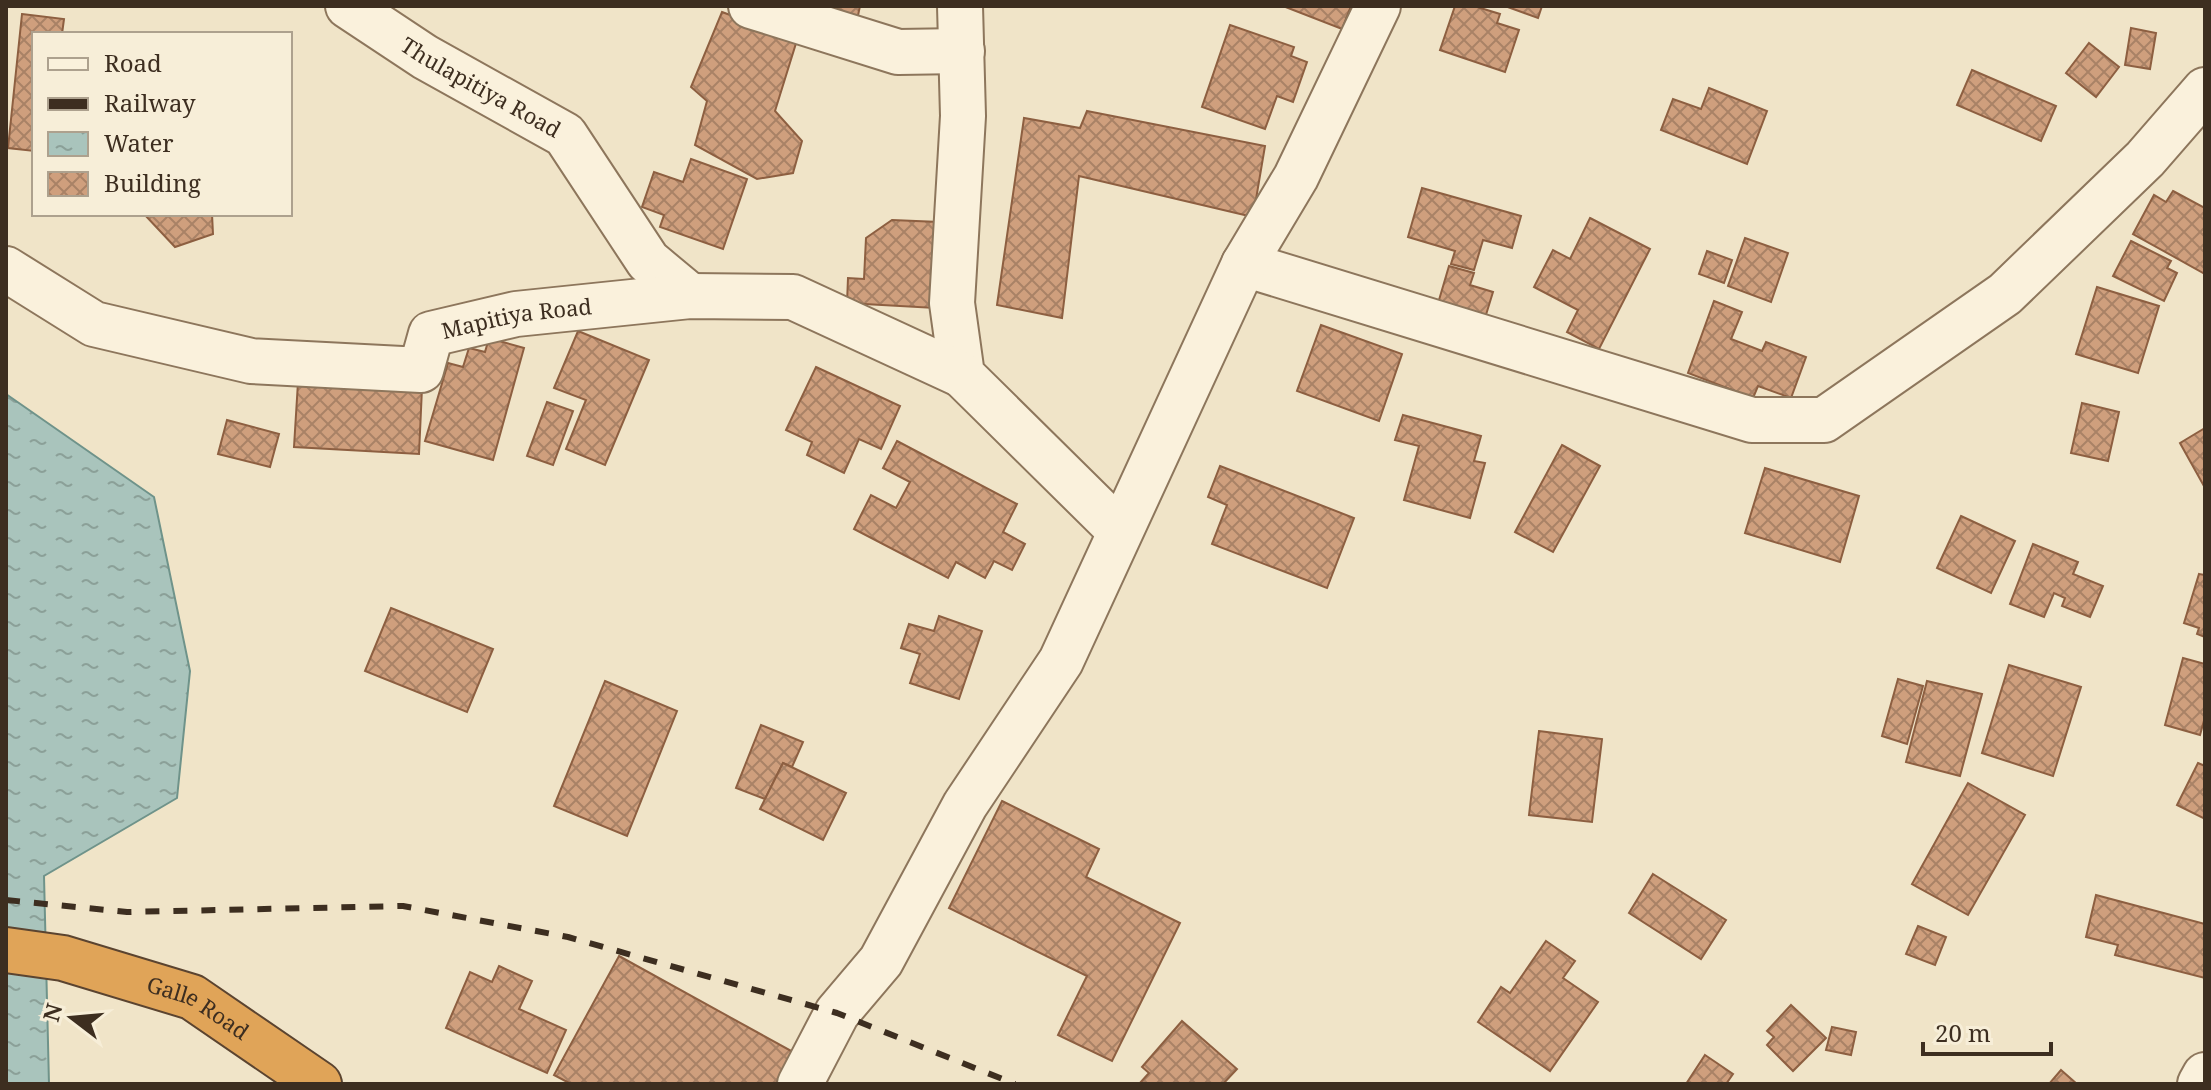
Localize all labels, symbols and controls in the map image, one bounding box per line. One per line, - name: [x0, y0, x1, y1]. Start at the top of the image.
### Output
- street label: Thulapitiya Road: [395, 29, 567, 144]
- legend: [32, 32, 292, 216]
- text: Road: [104, 46, 162, 79]
- text: Railway: [104, 86, 196, 119]
- text: Water: [104, 126, 174, 159]
- text: Building: [104, 166, 201, 199]
- street label: Mapitiya Road: [438, 290, 594, 345]
- street label: Galle Road: [143, 968, 256, 1046]
- north arrow: [32, 978, 112, 1058]
- text: N: [35, 1000, 69, 1025]
- scale bar: [1923, 1006, 2051, 1056]
- text: 20 m: [1935, 1016, 1991, 1049]

